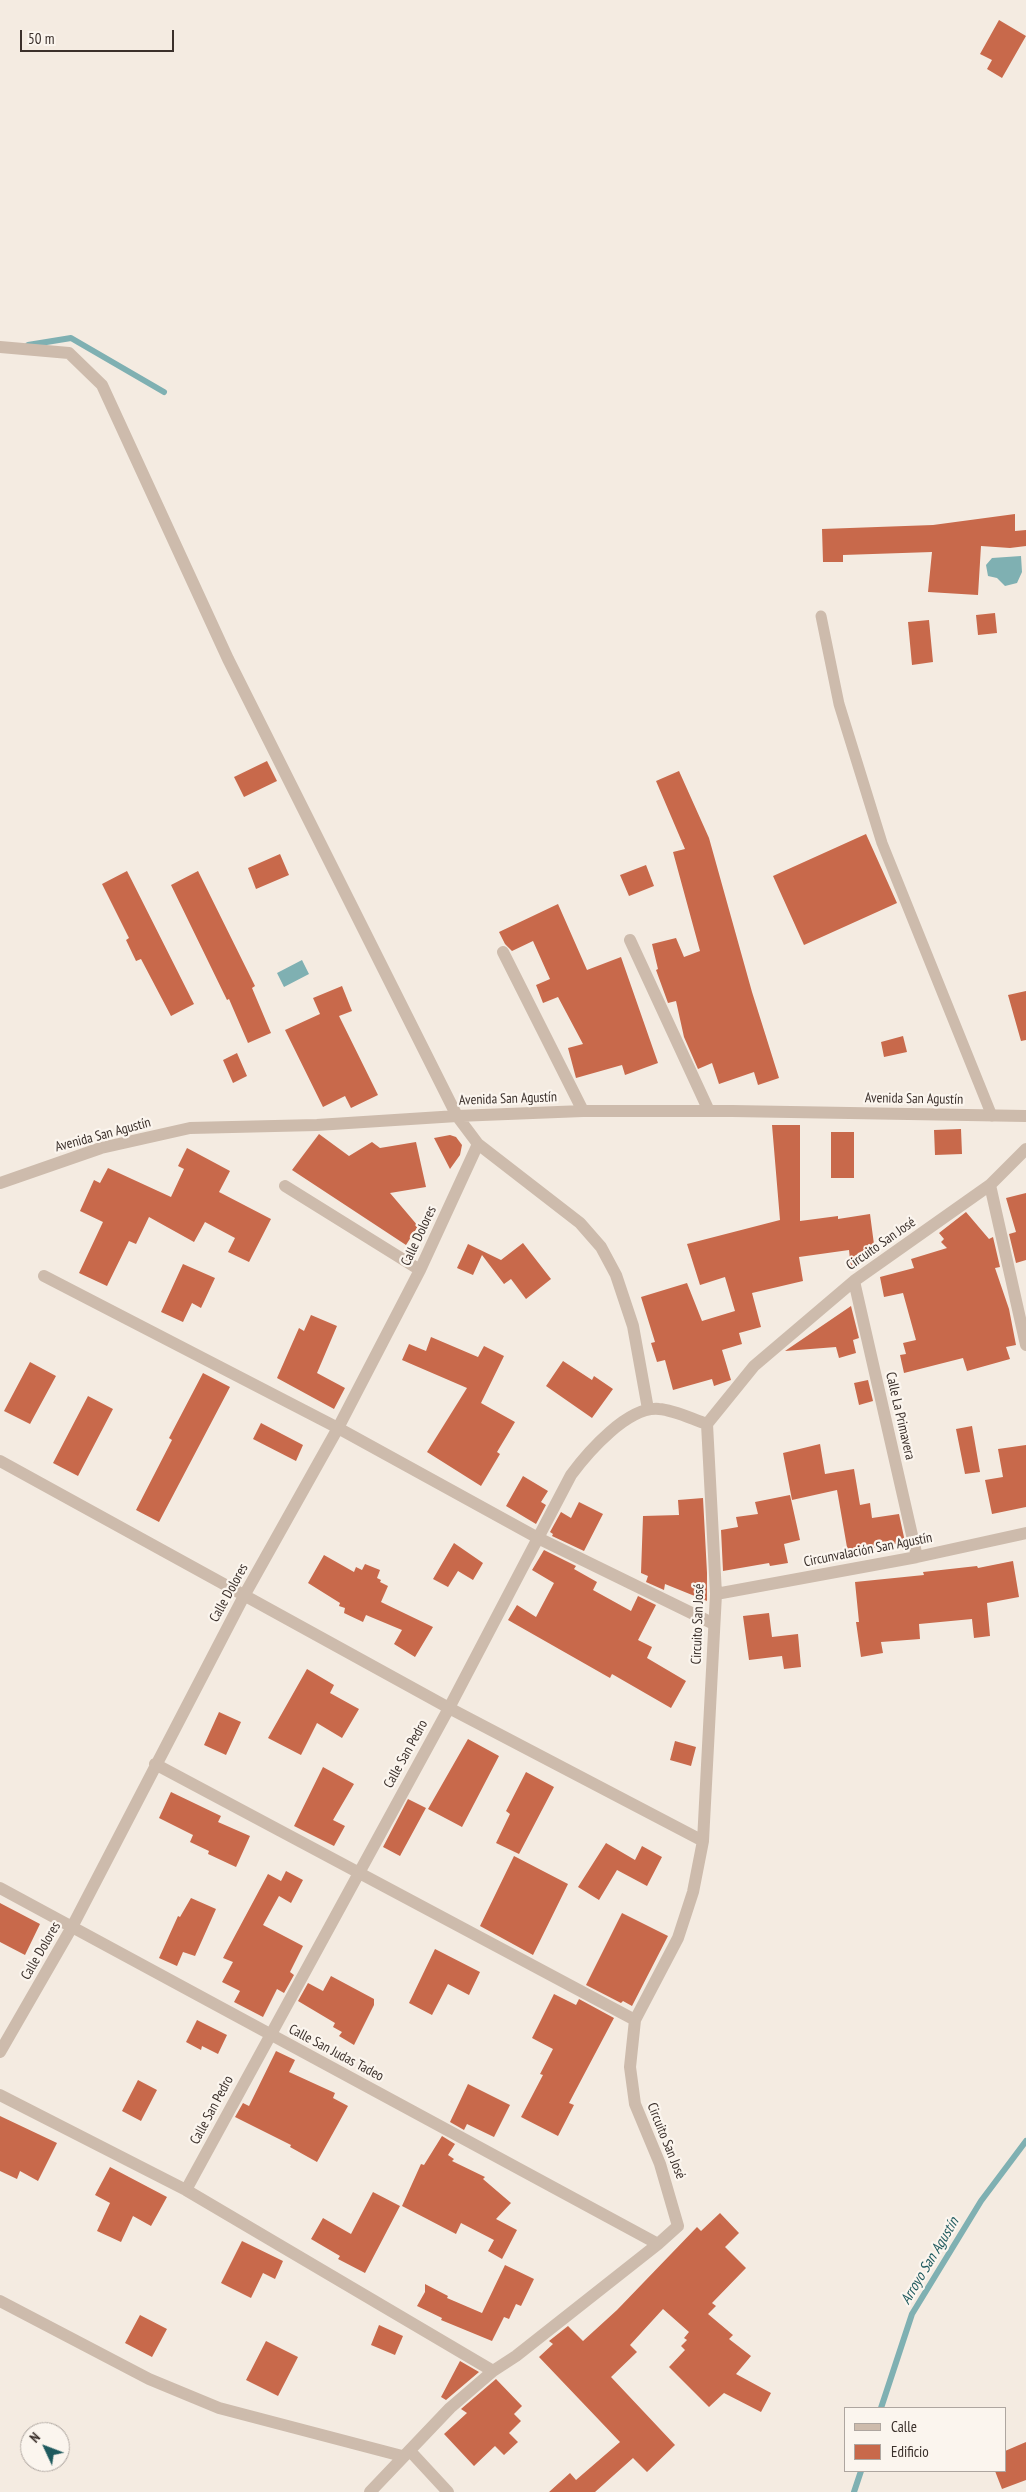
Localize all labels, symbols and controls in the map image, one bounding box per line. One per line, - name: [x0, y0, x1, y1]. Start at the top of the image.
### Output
- scale bar: [22, 20, 176, 52]
- text: 50 m: [28, 29, 54, 48]
- street label: Avenida San Agustín: [459, 1089, 557, 1109]
- street label: Avenida San Agustín: [865, 1090, 963, 1108]
- street label: Avenida San Agustín: [53, 1114, 153, 1156]
- street label: Calle Dolores: [398, 1203, 440, 1269]
- street label: Circuito San José: [843, 1214, 919, 1274]
- street label: Calle La Primavera: [882, 1371, 918, 1461]
- street label: Circunvalación San Agustín: [802, 1529, 934, 1571]
- street label: Calle Dolores: [206, 1561, 252, 1625]
- street label: Circuito San José: [688, 1583, 708, 1665]
- street label: Calle San Pedro: [380, 1717, 432, 1791]
- street label: Calle Dolores: [18, 1919, 64, 1983]
- street label: Calle San Judas Tadeo: [286, 2021, 386, 2085]
- street label: Calle San Pedro: [187, 2073, 237, 2147]
- street label: Circuito San José: [643, 2100, 689, 2182]
- water label: Arroyo San Agustín: [897, 2214, 963, 2308]
- legend: [844, 2407, 1006, 2472]
- text: Calle: [891, 2417, 917, 2436]
- north arrow: [20, 2422, 70, 2472]
- text: N: [26, 2429, 44, 2446]
- text: Edificio: [891, 2442, 929, 2461]

